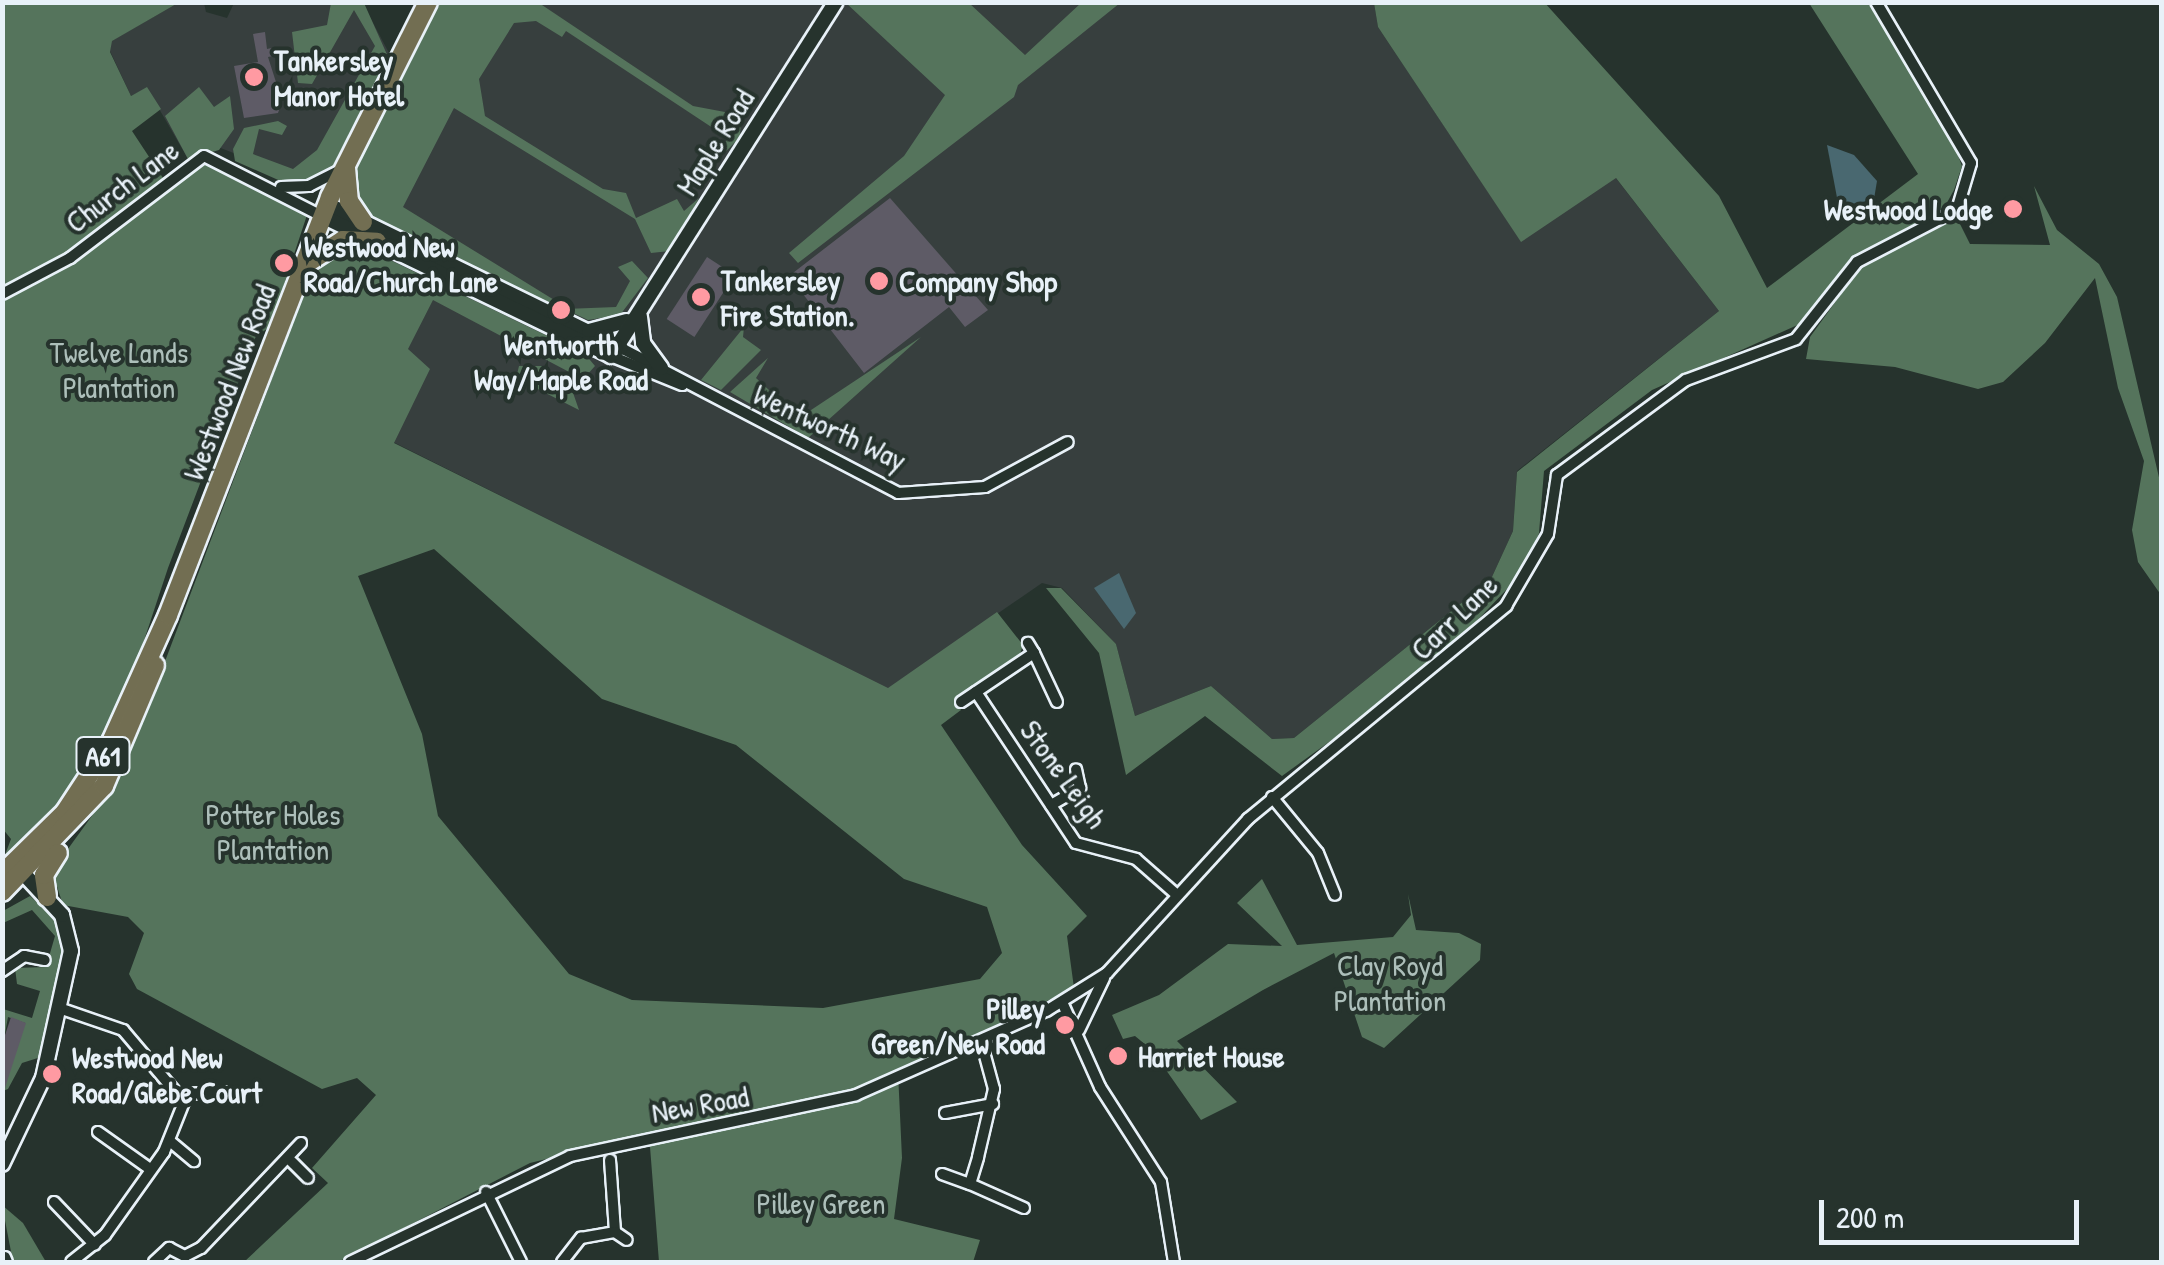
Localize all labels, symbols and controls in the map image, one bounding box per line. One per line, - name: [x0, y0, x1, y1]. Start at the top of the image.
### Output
- place label: Tankersley Manor Hotel: [274, 42, 404, 112]
- marker: Tankersley Manor Hotel: [243, 66, 265, 88]
- street label: Maple Road: [668, 82, 762, 202]
- street label: Church Lane: [58, 132, 186, 240]
- place label: Westwood Lodge: [1824, 191, 1993, 227]
- marker: Westwood Lodge: [2002, 198, 2024, 220]
- place label: Westwood New Road/Church Lane: [304, 228, 498, 298]
- marker: Westwood New Road/Church Lane: [273, 252, 295, 274]
- place label: Tankersley Fire Station.: [721, 262, 854, 332]
- place label: Company Shop: [899, 263, 1057, 299]
- marker: Company Shop: [868, 270, 890, 292]
- street label: Westwood New Road: [175, 279, 283, 485]
- marker: Tankersley Fire Station.: [690, 286, 712, 308]
- marker: Wentworth Way/Maple Road: [550, 299, 572, 321]
- place label: Wentworth Way/Maple Road: [474, 326, 648, 396]
- park label: Twelve Lands Plantation: [50, 334, 188, 404]
- street label: Wentworth Way: [748, 376, 912, 478]
- street label: Carr Lane: [1403, 567, 1505, 667]
- street label: Stone Leigh: [1013, 713, 1115, 835]
- road number: A61: [76, 733, 130, 779]
- park label: Potter Holes Plantation: [205, 796, 341, 866]
- park label: Clay Royd Plantation: [1334, 947, 1446, 1018]
- place label: Pilley Green/New Road: [871, 990, 1045, 1060]
- marker: Pilley Green/New Road: [1054, 1014, 1076, 1036]
- place label: Harriet House: [1138, 1038, 1284, 1074]
- place label: Westwood New Road/Glebe Court: [72, 1039, 262, 1110]
- marker: Harriet House: [1107, 1045, 1129, 1067]
- marker: Westwood New Road/Glebe Court: [41, 1063, 63, 1085]
- street label: New Road: [649, 1078, 751, 1130]
- scale bar: [1824, 1180, 2084, 1242]
- park label: Pilley Green: [757, 1185, 885, 1221]
- text: 200 m: [1836, 1197, 1904, 1237]

